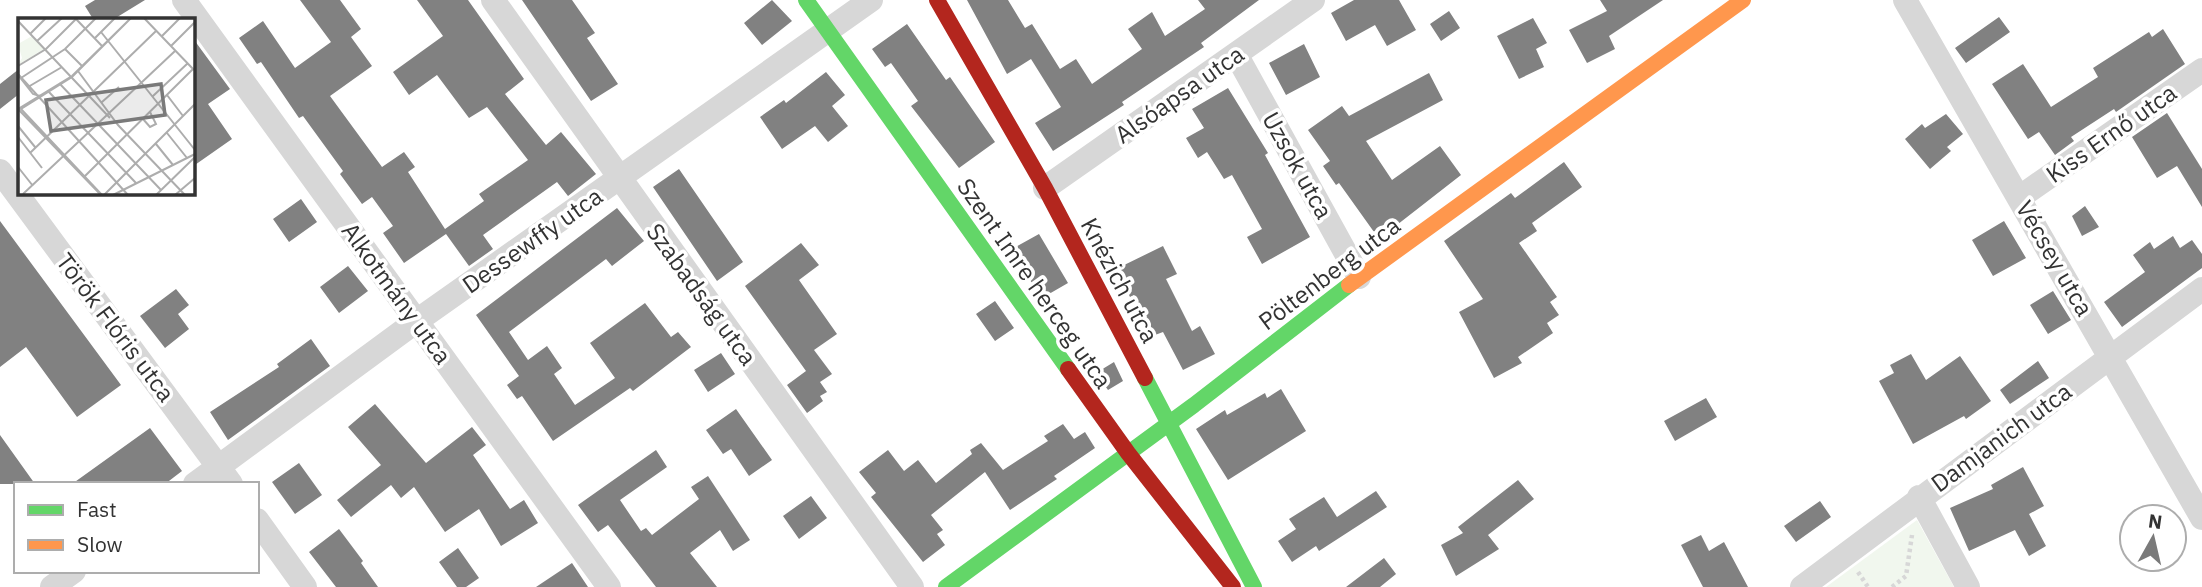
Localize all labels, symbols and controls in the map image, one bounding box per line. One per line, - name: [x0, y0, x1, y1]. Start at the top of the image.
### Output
- inset map: [18, 18, 194, 194]
- street label: Alsóapsa utca: [1108, 38, 1250, 150]
- street label: Kiss Ernő utca: [2039, 76, 2183, 190]
- street label: Uzsok utca: [1255, 106, 1341, 224]
- street label: Szent Imre herceg utca: [950, 172, 1120, 395]
- street label: Dessewffy utca: [456, 180, 609, 300]
- street label: Vécsey utca: [2009, 194, 2101, 322]
- street label: Pöltenberg utca: [1252, 209, 1406, 337]
- street label: Knézich utca: [1074, 212, 1166, 348]
- street label: Alkotmány utca: [335, 216, 459, 370]
- street label: Szabadság utca: [640, 217, 764, 372]
- street label: Török Flóris utca: [50, 246, 183, 408]
- street label: Damjanich utca: [1924, 375, 2078, 499]
- legend: [14, 482, 259, 573]
- text: Fast: [77, 495, 117, 523]
- north arrow: [2118, 503, 2188, 573]
- text: N: [2147, 508, 2164, 534]
- text: Slow: [77, 530, 123, 558]

